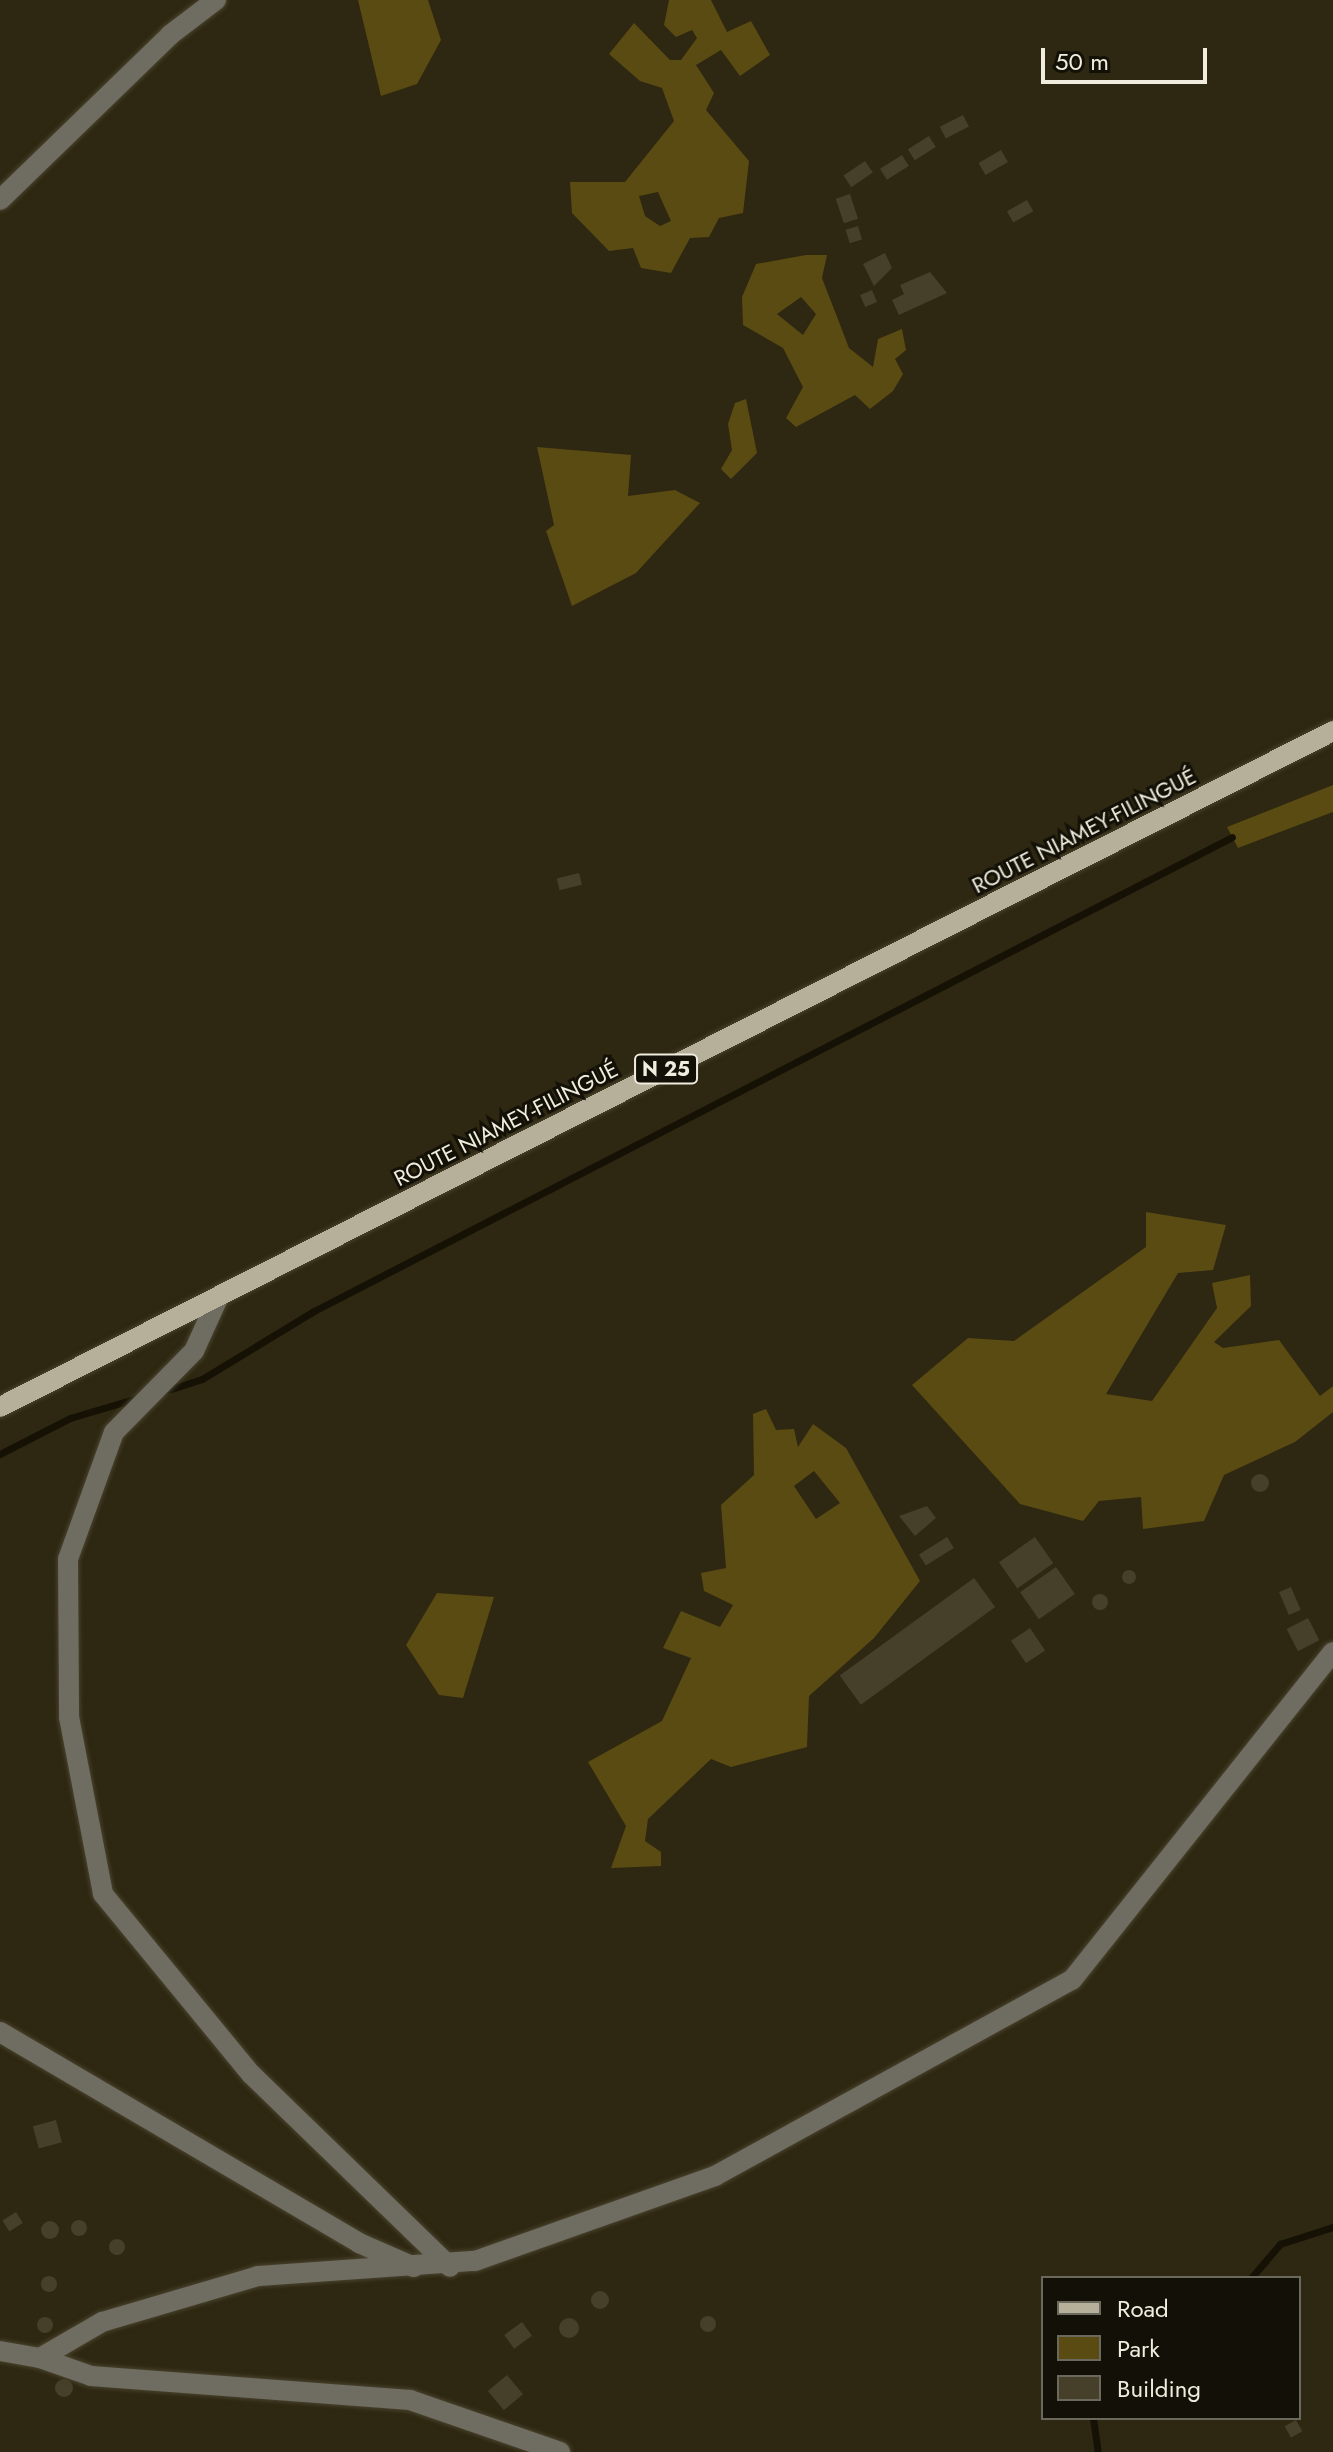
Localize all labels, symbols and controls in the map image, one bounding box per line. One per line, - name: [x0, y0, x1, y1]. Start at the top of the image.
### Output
- scale bar: [1045, 32, 1211, 82]
- text: 50 m: [1055, 44, 1109, 79]
- street label: ROUTE NIAMEY-FILINGUÉ: [968, 763, 1200, 899]
- road number: N 25: [634, 1053, 698, 1085]
- street label: ROUTE NIAMEY-FILINGUÉ: [390, 1056, 622, 1192]
- legend: [1041, 2276, 1301, 2420]
- text: Road: [1117, 2291, 1169, 2326]
- text: Park: [1117, 2331, 1160, 2366]
- text: Building: [1117, 2371, 1201, 2406]

